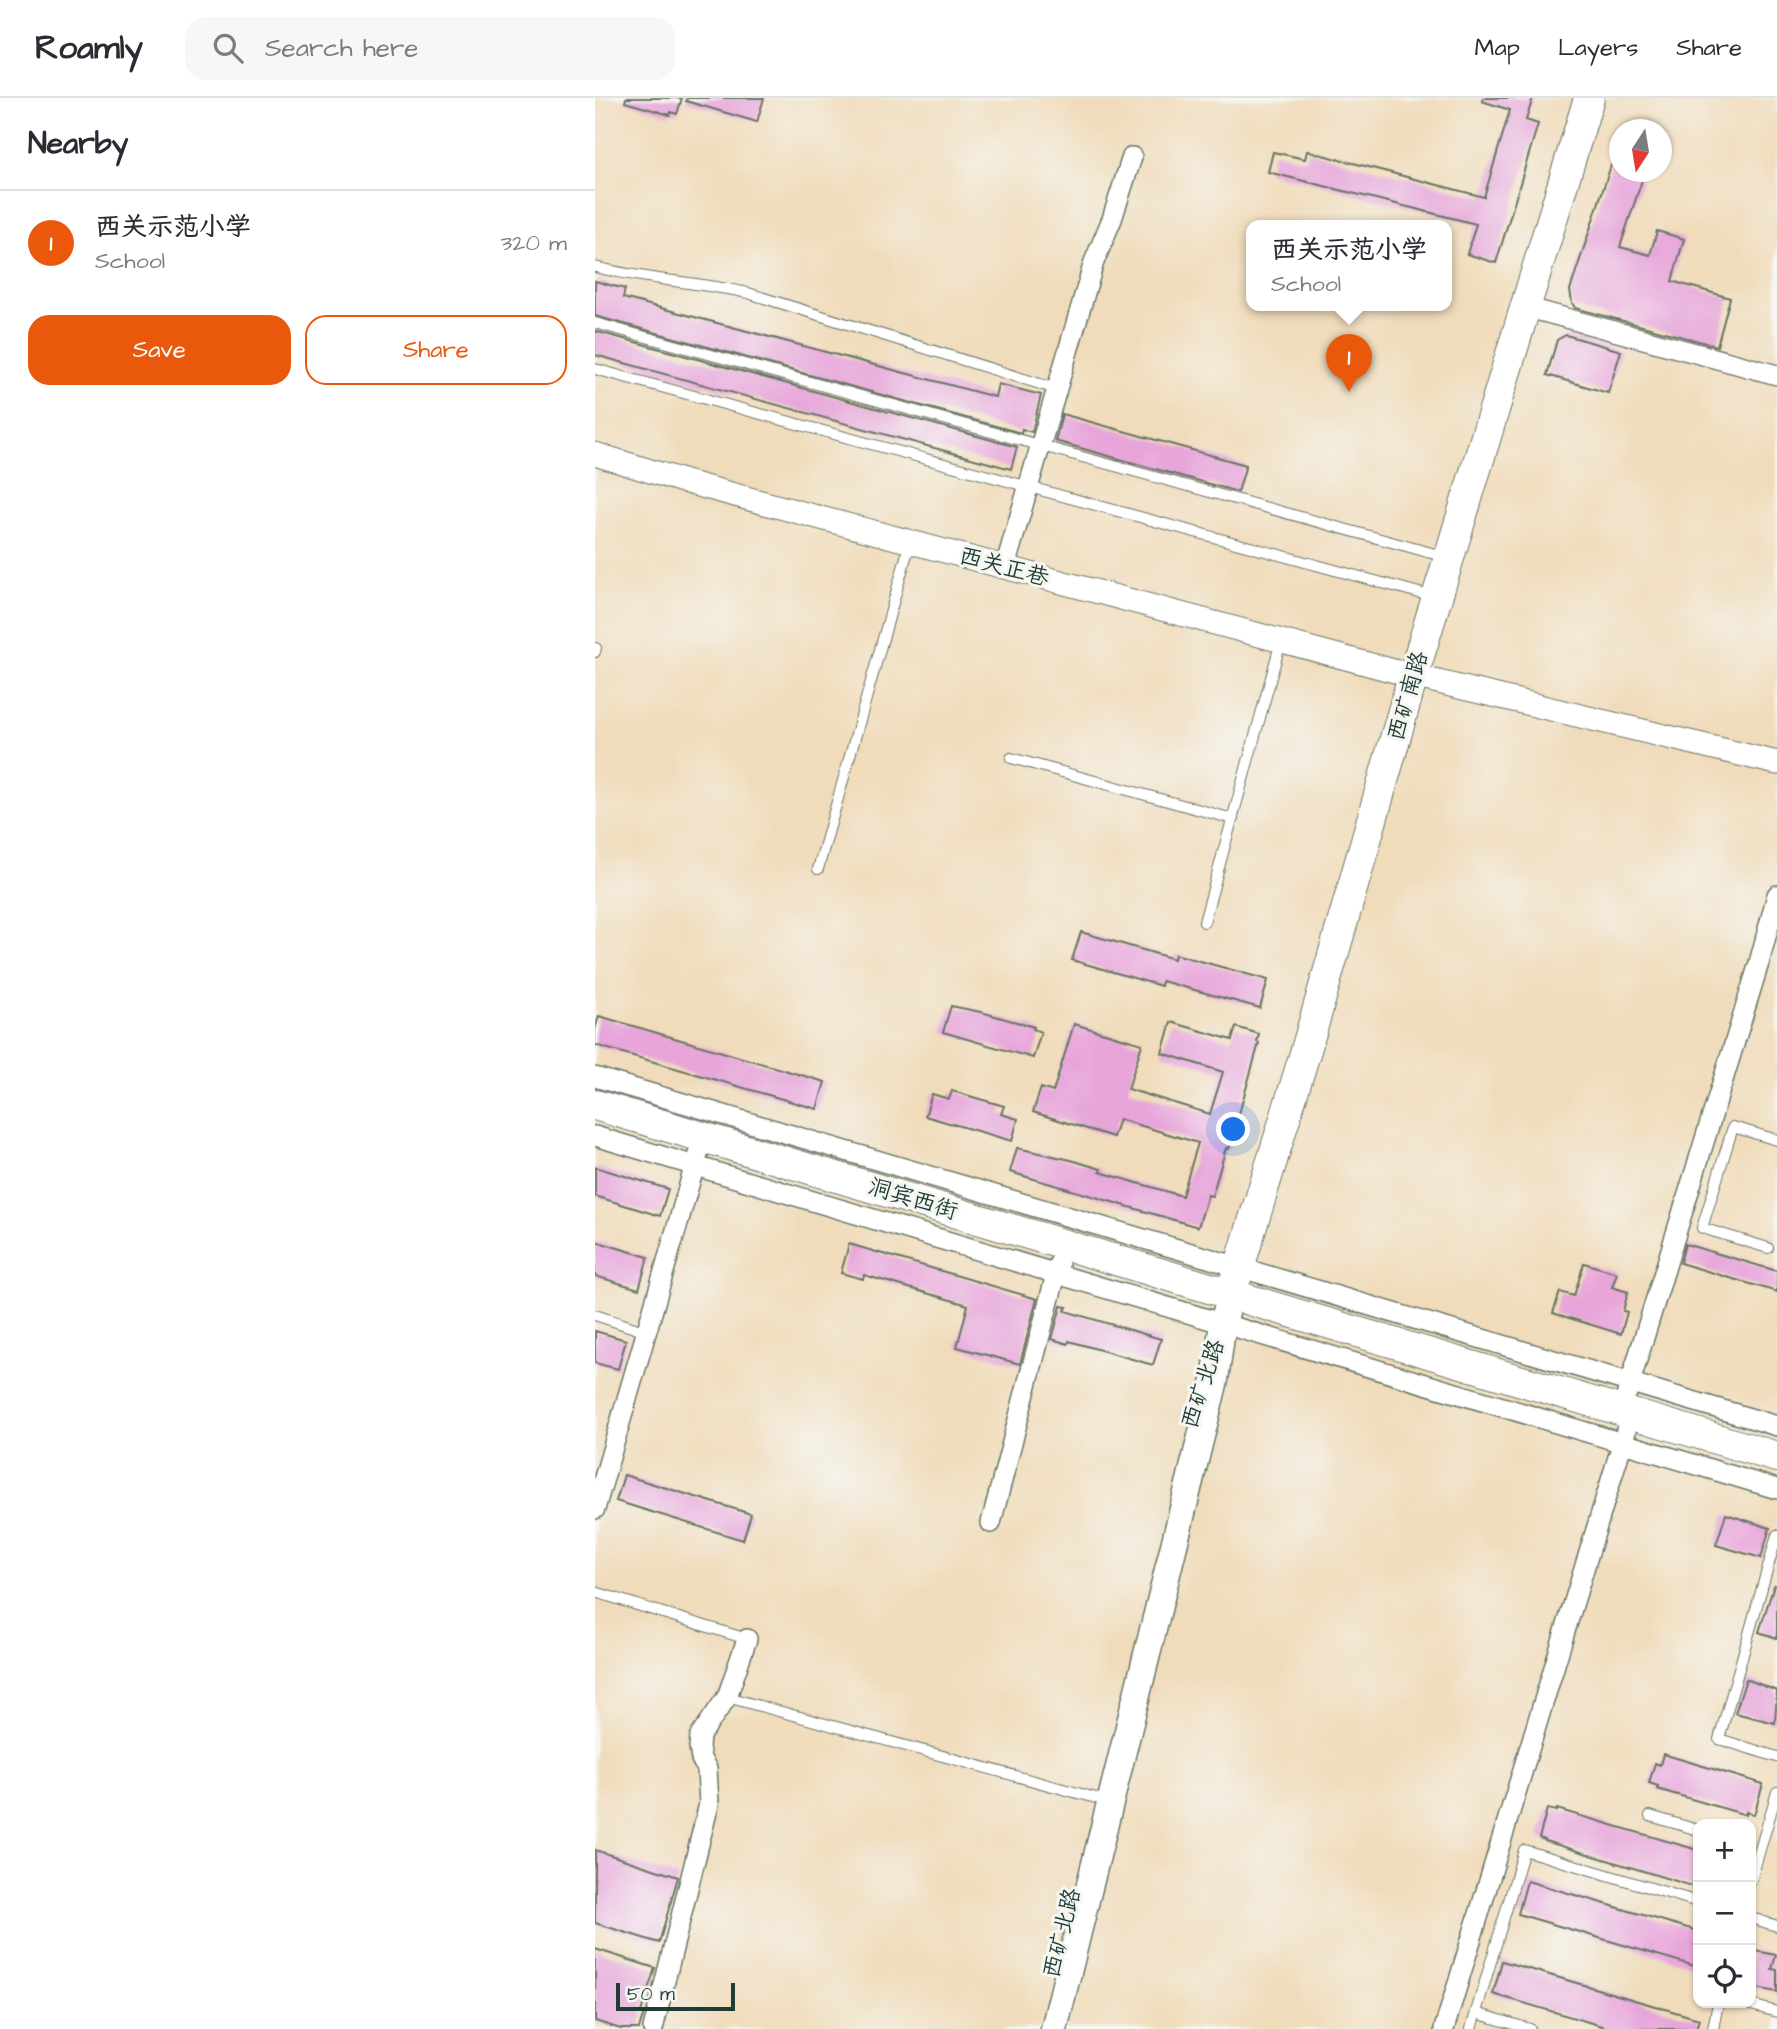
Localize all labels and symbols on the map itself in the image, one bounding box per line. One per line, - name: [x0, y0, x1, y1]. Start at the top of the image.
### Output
- north arrow: [1609, 119, 1672, 182]
- pin: 1: [1326, 334, 1372, 392]
- street label: 西关正巷: [955, 540, 1054, 595]
- street label: 西矿南路: [1380, 647, 1436, 745]
- your location: [1216, 1112, 1250, 1146]
- street label: 洞宾西街: [864, 1170, 962, 1228]
- street label: 西矿北路: [1174, 1335, 1232, 1433]
- street label: 西矿北路: [1035, 1884, 1089, 1982]
- scale bar: [616, 1980, 735, 2012]

